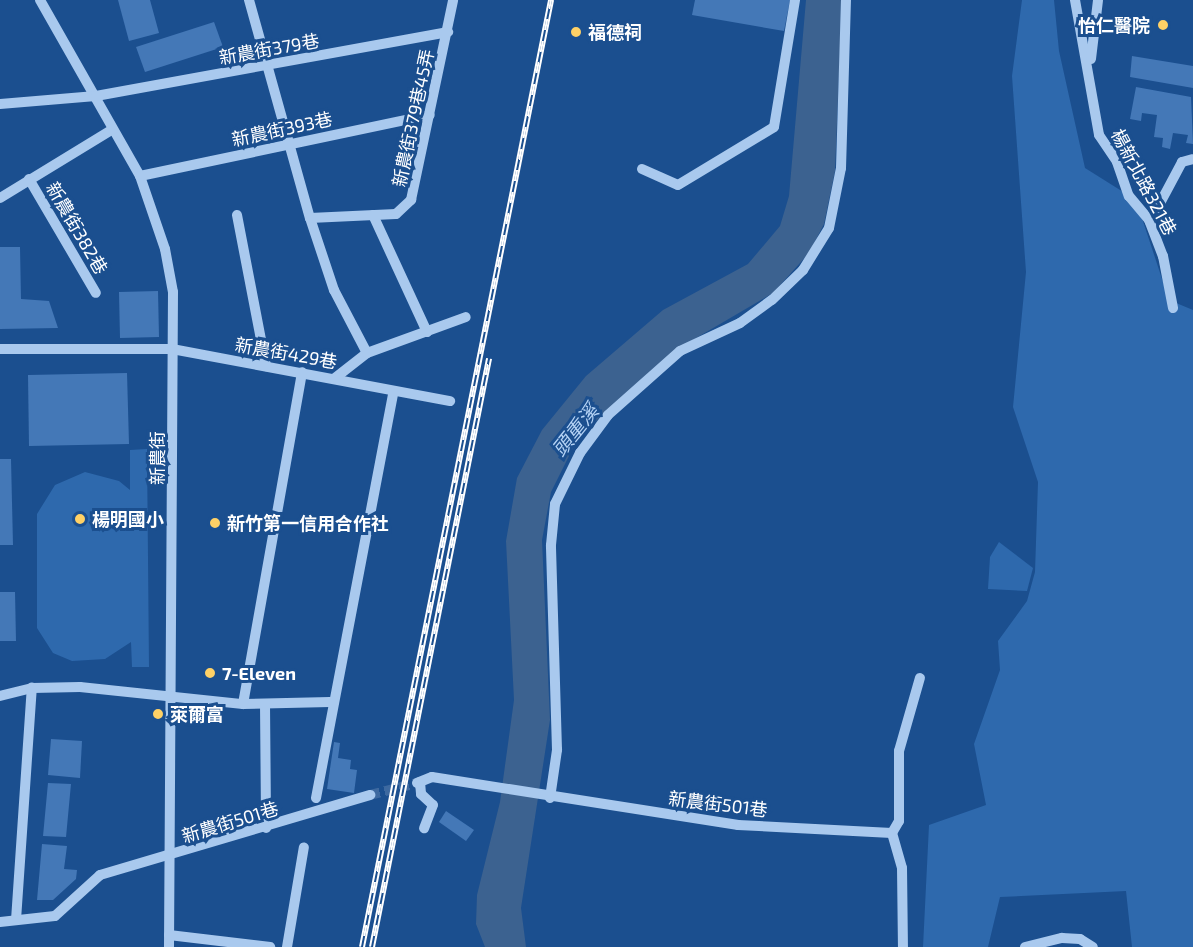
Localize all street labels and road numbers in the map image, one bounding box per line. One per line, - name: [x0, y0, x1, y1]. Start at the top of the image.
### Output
- street label: 新農街379巷: [217, 30, 321, 68]
- street label: 新農街379巷45弄: [388, 47, 438, 189]
- street label: 新農街393巷: [230, 108, 334, 150]
- street label: 楊新北路321巷: [1107, 125, 1181, 239]
- street label: 新農街382巷: [42, 178, 112, 278]
- street label: 新農街429巷: [233, 333, 339, 373]
- street label: 新農街: [146, 431, 168, 485]
- street label: 新農街501巷: [667, 787, 769, 821]
- street label: 新農街501巷: [179, 797, 281, 847]

